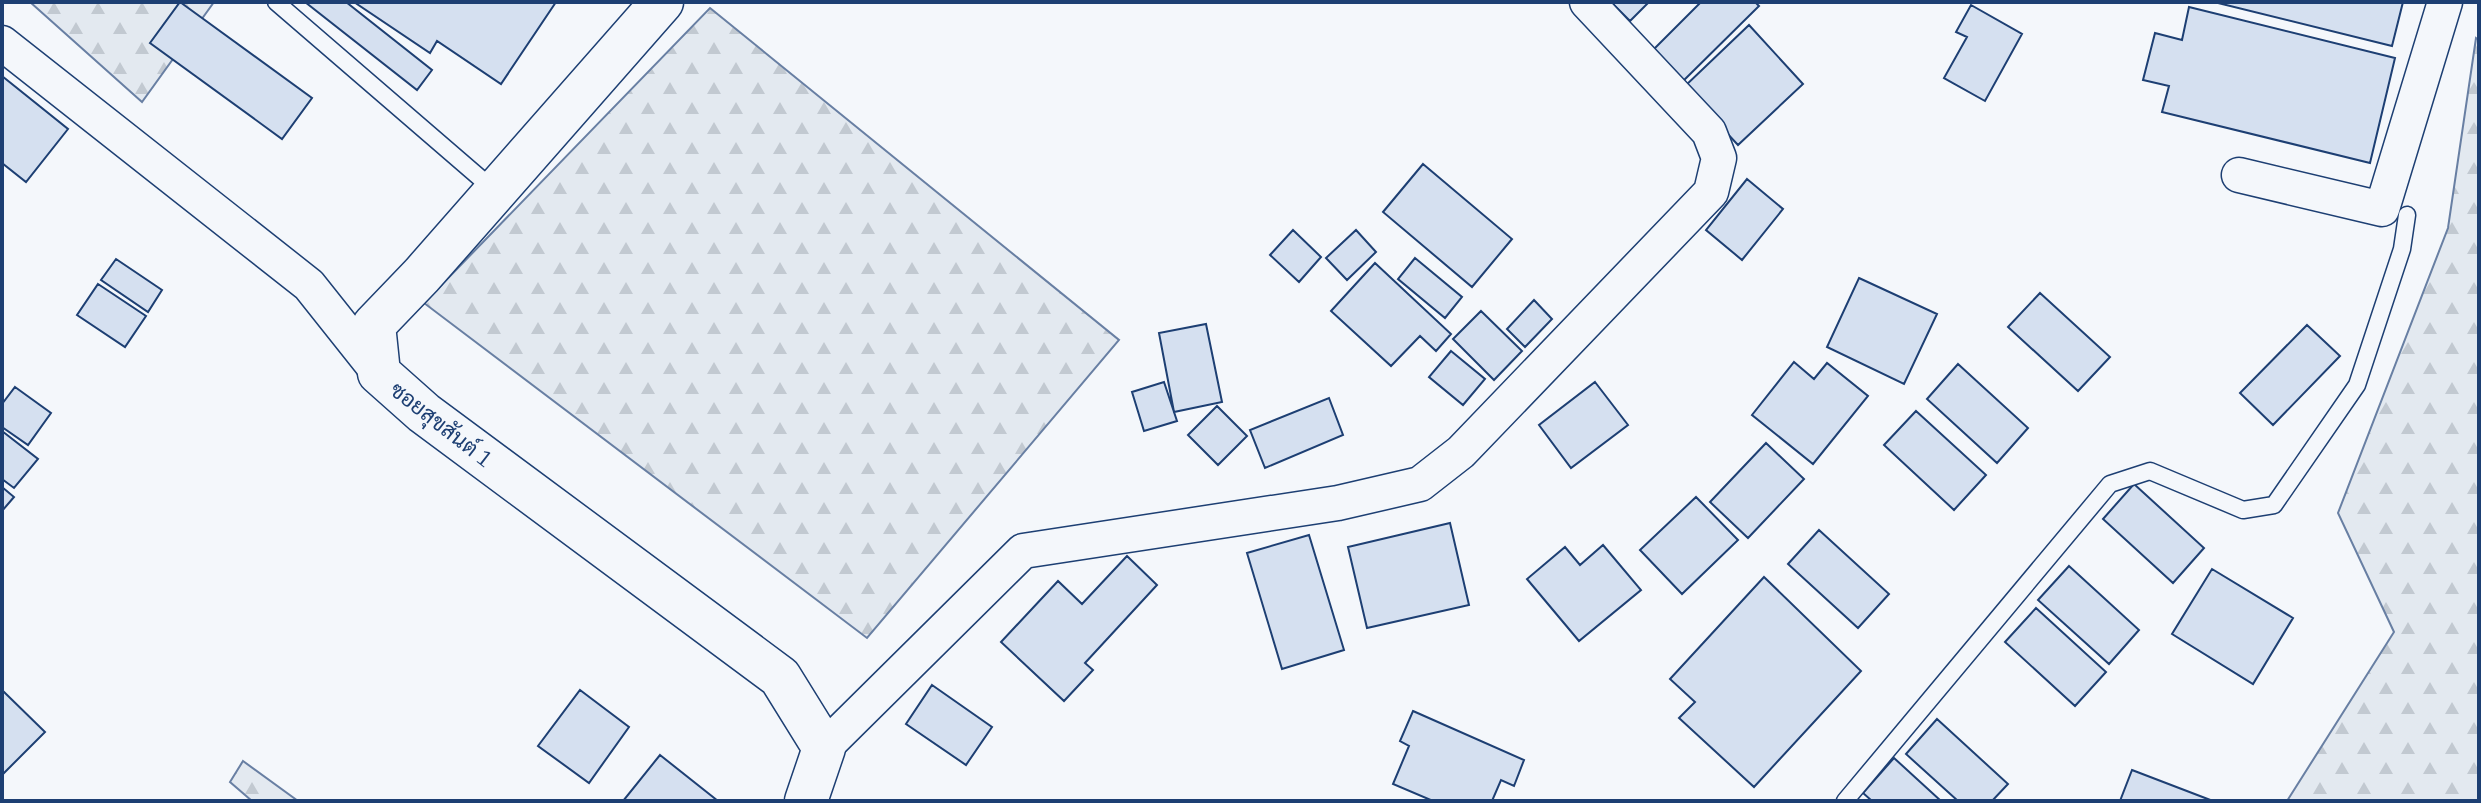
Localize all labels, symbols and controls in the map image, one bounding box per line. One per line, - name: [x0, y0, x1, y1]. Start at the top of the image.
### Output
- street label: ซอยสุขสันต์ 1: [383, 375, 500, 475]

